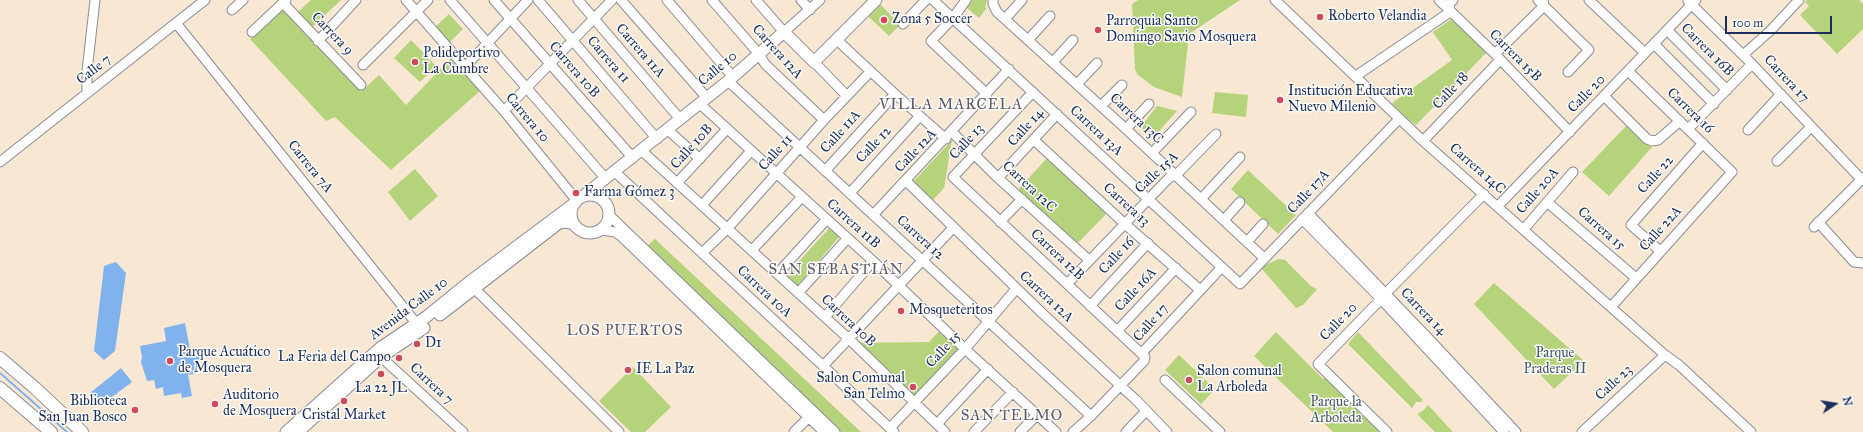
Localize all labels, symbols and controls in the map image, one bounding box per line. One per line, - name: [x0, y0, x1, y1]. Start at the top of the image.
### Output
- scale bar: [1727, 8, 1834, 34]
- street label: Carrera 9: [307, 9, 357, 59]
- place label: Roberto Velandia: [1328, 9, 1427, 25]
- place label: Zona 5 Soccer: [892, 12, 972, 28]
- marker: Roberto Velandia: [1315, 12, 1325, 22]
- place label: Parroquia Santo Domingo Savio Mosquera: [1106, 14, 1256, 46]
- marker: Zona 5 Soccer: [879, 15, 889, 25]
- text: 100 m: [1732, 16, 1763, 30]
- street label: Carrera 11A: [612, 20, 668, 82]
- street label: Carrera 16B: [1677, 20, 1737, 80]
- street label: Carrera 12A: [748, 21, 806, 83]
- marker: Parroquia Santo Domingo Savio Mosquera: [1093, 25, 1103, 35]
- street label: Carrera 15B: [1485, 26, 1545, 86]
- street label: Carrera 11: [583, 33, 633, 87]
- street label: Carrera 10B: [545, 39, 603, 101]
- place label: Polideportivo La Cumbre: [423, 46, 500, 78]
- street label: Calle 10: [695, 48, 741, 90]
- street label: Calle 7: [73, 51, 115, 89]
- street label: Carrera 17: [1760, 52, 1812, 106]
- marker: Polideportivo La Cumbre: [410, 57, 420, 67]
- street label: Calle 18: [1430, 69, 1472, 113]
- street label: Calle 20: [1565, 71, 1609, 117]
- place label: Institución Educativa Nuevo Milenio: [1288, 84, 1413, 116]
- street label: Carrera 16: [1663, 85, 1717, 137]
- street label: Carrera 10: [501, 90, 553, 146]
- street label: Carrera 13C: [1106, 90, 1166, 148]
- marker: Institución Educativa Nuevo Milenio: [1275, 95, 1285, 105]
- district label: VILLA MARCELA: [879, 96, 1023, 114]
- street label: Carrera 13A: [1066, 102, 1126, 160]
- street label: Calle 14: [1005, 106, 1047, 150]
- street label: Calle 11A: [817, 107, 865, 157]
- street label: Calle 10B: [667, 121, 717, 173]
- street label: Calle 13: [946, 121, 988, 163]
- street label: Calle 12: [853, 123, 895, 167]
- street label: Calle 12A: [892, 126, 940, 176]
- street label: Calle 11: [755, 131, 797, 175]
- street label: Carrera 7A: [284, 137, 336, 197]
- street label: Carrera 14C: [1446, 140, 1508, 198]
- street label: Calle 15A: [1132, 149, 1182, 197]
- street label: Calle 22: [1635, 152, 1677, 198]
- street label: Carrera 12C: [998, 158, 1060, 216]
- street label: Calle 20A: [1513, 164, 1563, 218]
- street label: Calle 17A: [1284, 166, 1334, 218]
- street label: Carrera 13: [1099, 180, 1153, 230]
- place label: Farma Gómez 3: [584, 185, 675, 201]
- marker: Farma Gómez 3: [571, 188, 581, 198]
- street label: Carrera 11B: [823, 196, 883, 252]
- street label: Calle 22A: [1636, 203, 1686, 255]
- street label: Carrera 15: [1574, 204, 1628, 254]
- street label: Carrera 12: [893, 212, 947, 264]
- street label: Carrera 12B: [1027, 226, 1087, 284]
- street label: Calle 16: [1096, 234, 1138, 278]
- district label: SAN SEBASTIÁN: [768, 261, 904, 279]
- street label: Carrera 10A: [733, 262, 795, 322]
- street label: Calle 16A: [1111, 265, 1161, 315]
- street label: Carrera 12A: [1016, 268, 1076, 326]
- street label: Avenida Calle 10: [366, 274, 452, 344]
- street label: Carrera 14: [1396, 285, 1450, 339]
- street label: Carrera 10B: [817, 291, 879, 351]
- street label: Calle 20: [1317, 299, 1361, 345]
- street label: Calle 17: [1130, 301, 1172, 345]
- place label: Mosqueteritos: [909, 303, 993, 319]
- marker: Mosqueteritos: [896, 306, 906, 316]
- district label: LOS PUERTOS: [566, 322, 684, 340]
- street label: Calle 15: [923, 328, 965, 372]
- place label: D1: [425, 336, 442, 352]
- marker: D1: [412, 339, 422, 349]
- place label: Parque Acuático de Mosquera: [178, 345, 270, 378]
- park label: Parque Praderas II: [1523, 346, 1587, 378]
- place label: La Feria del Campo: [278, 350, 391, 366]
- marker: La Feria del Campo: [394, 353, 404, 363]
- marker: Parque Acuático de Mosquera: [165, 356, 175, 366]
- street label: Carrera 7: [406, 360, 456, 408]
- place label: IE La Paz: [636, 362, 694, 378]
- street label: Calle 23: [1592, 362, 1636, 404]
- place label: Salon comunal La Arboleda: [1197, 364, 1282, 396]
- marker: IE La Paz: [623, 365, 633, 375]
- marker: La 22 JL: [376, 369, 386, 379]
- place label: Salon Comunal San Telmo: [816, 371, 905, 404]
- marker: Salon comunal La Arboleda: [1184, 375, 1194, 385]
- place label: La 22 JL: [355, 381, 407, 397]
- marker: Salon Comunal San Telmo: [908, 382, 918, 392]
- north arrow: [1815, 384, 1855, 424]
- place label: Auditorio de Mosquera: [223, 388, 297, 420]
- place label: Biblioteca San Juan Bosco: [39, 394, 127, 426]
- park label: Parque la Arboleda: [1310, 395, 1362, 428]
- text: N: [1840, 395, 1855, 407]
- marker: Cristal Market: [339, 396, 349, 406]
- marker: Auditorio de Mosquera: [210, 399, 220, 409]
- marker: Biblioteca San Juan Bosco: [130, 405, 140, 415]
- district label: SAN TELMO: [961, 407, 1063, 425]
- place label: Cristal Market: [302, 408, 386, 424]

